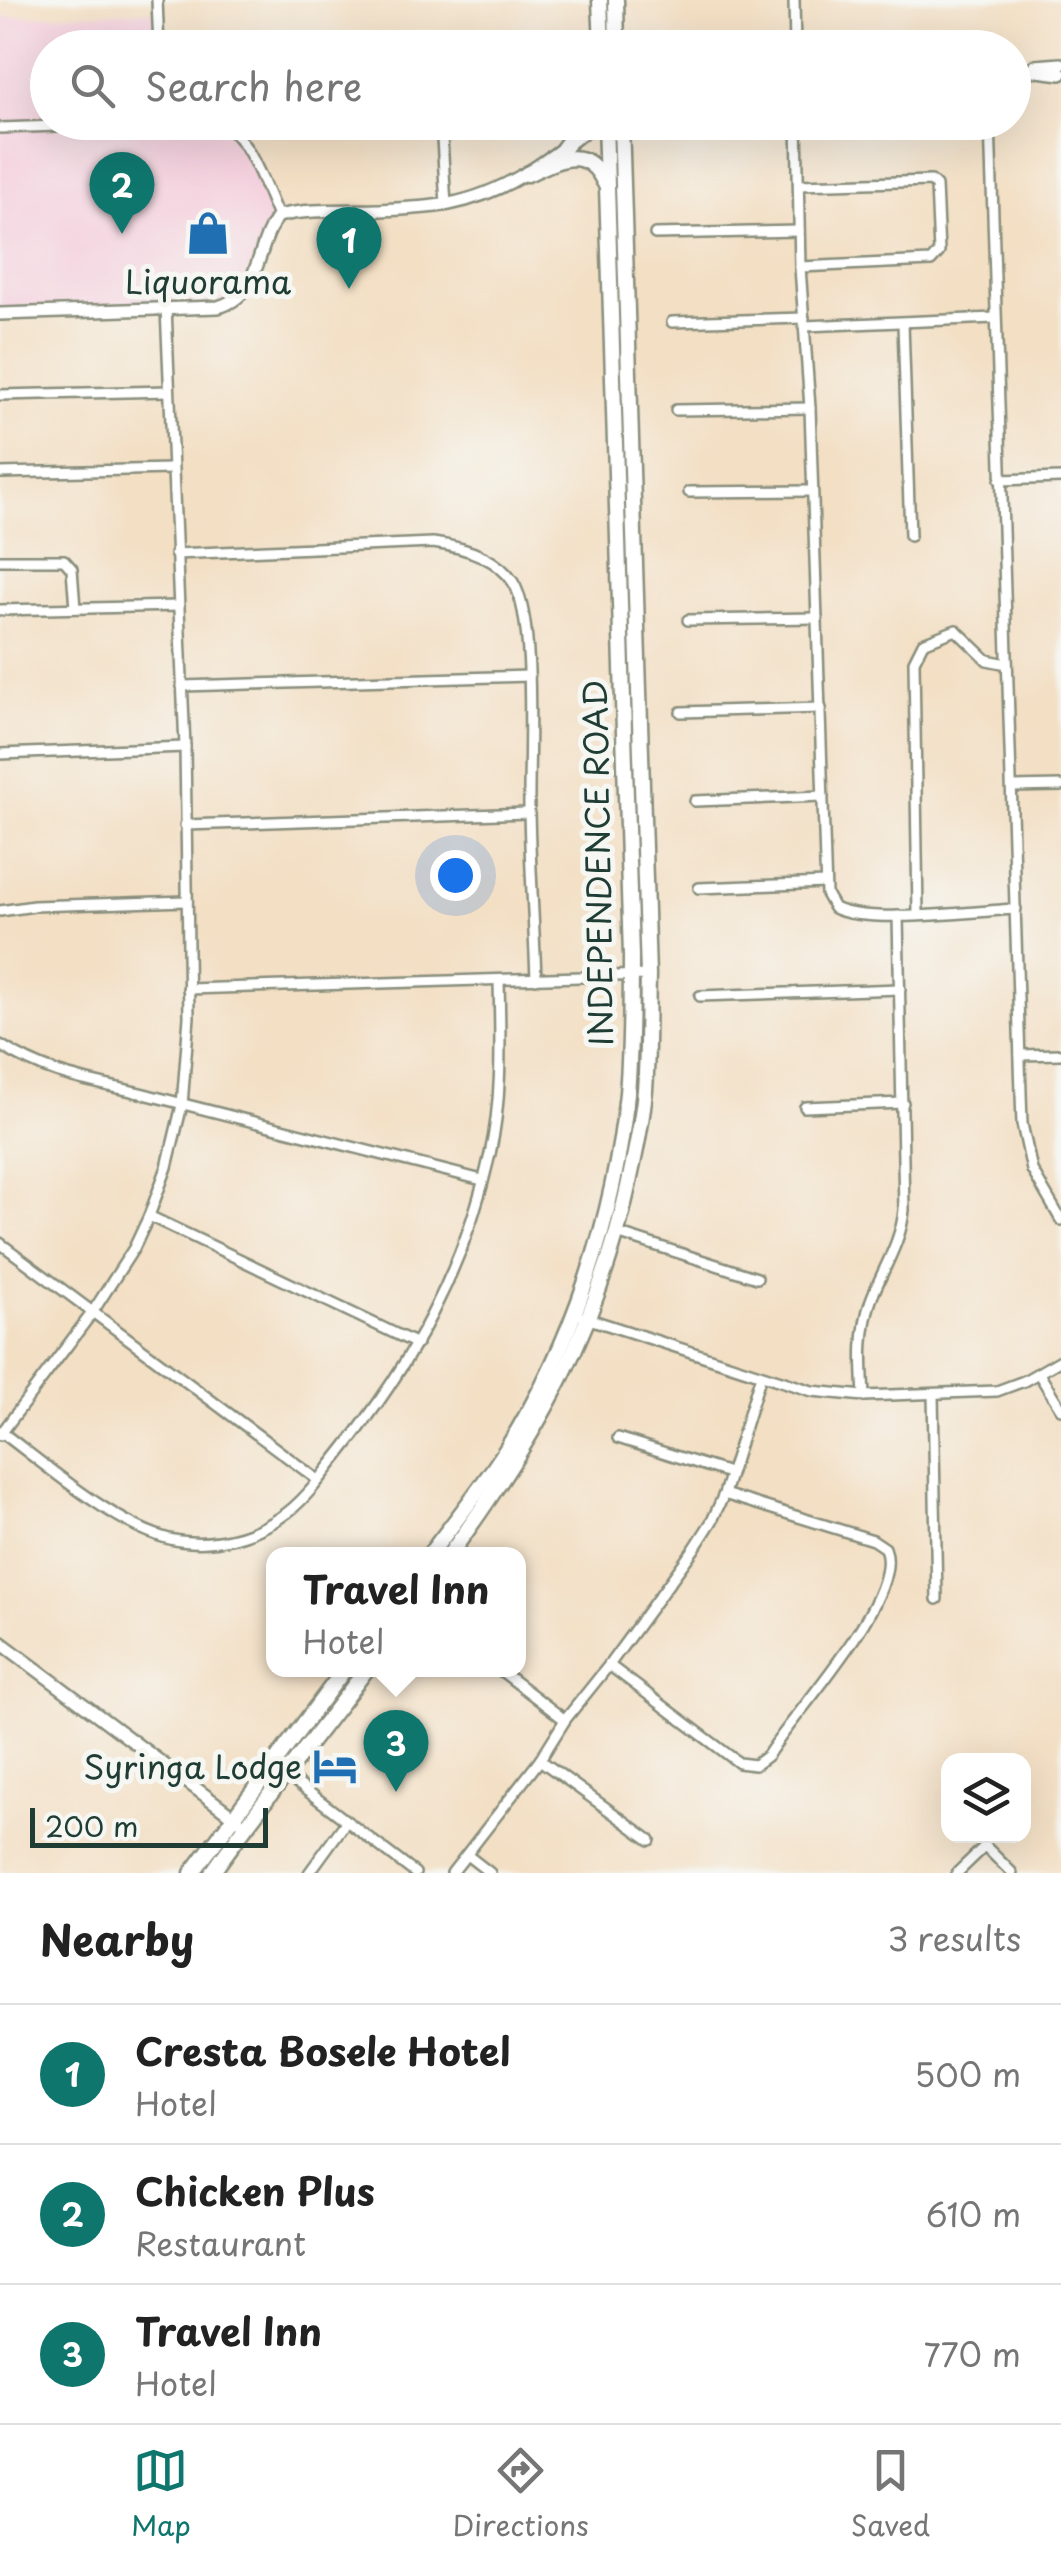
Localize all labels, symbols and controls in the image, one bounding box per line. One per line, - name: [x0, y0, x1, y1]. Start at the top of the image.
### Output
- search box: [30, 30, 1031, 140]
- text: Search here: [145, 57, 362, 114]
- icon: search: [65, 58, 120, 113]
- pin: 2: [90, 152, 154, 234]
- pin: 1: [316, 206, 382, 289]
- shop icon: Liquorama: [184, 209, 232, 257]
- place label: Liquorama: [125, 257, 291, 305]
- street label: INDEPENDENCE ROAD: [570, 680, 624, 1046]
- your location: [430, 850, 481, 901]
- popup: [266, 1547, 526, 1677]
- text: Travel Inn: [303, 1560, 489, 1617]
- text: Hotel: [303, 1617, 384, 1665]
- pin: 3: [364, 1710, 428, 1792]
- place label: Syringa Lodge: [83, 1742, 302, 1790]
- hotel icon: Syringa Lodge: [311, 1742, 359, 1790]
- map controls: [941, 1753, 1031, 1843]
- button: layers: [941, 1753, 1031, 1843]
- scale bar: [30, 1803, 268, 1848]
- text: 200 m: [45, 1804, 138, 1847]
- text: Nearby: [40, 1907, 194, 1970]
- text: 3 results: [887, 1914, 1021, 1962]
- text: Cresta Bosele Hotel: [135, 2022, 510, 2079]
- text: 1: [65, 2050, 80, 2098]
- text: 500 m: [915, 2050, 1021, 2098]
- text: Hotel: [135, 2079, 217, 2127]
- text: Chicken Plus: [135, 2162, 375, 2219]
- text: 2: [61, 2190, 84, 2238]
- text: 610 m: [926, 2190, 1021, 2238]
- text: Restaurant: [135, 2219, 306, 2267]
- text: Travel Inn: [135, 2302, 322, 2359]
- text: 3: [62, 2330, 83, 2378]
- text: 770 m: [924, 2330, 1021, 2378]
- text: Hotel: [135, 2359, 217, 2407]
- tab: Map: [131, 2443, 191, 2546]
- tab: Directions: [453, 2443, 589, 2546]
- tab: Saved: [851, 2443, 930, 2546]

